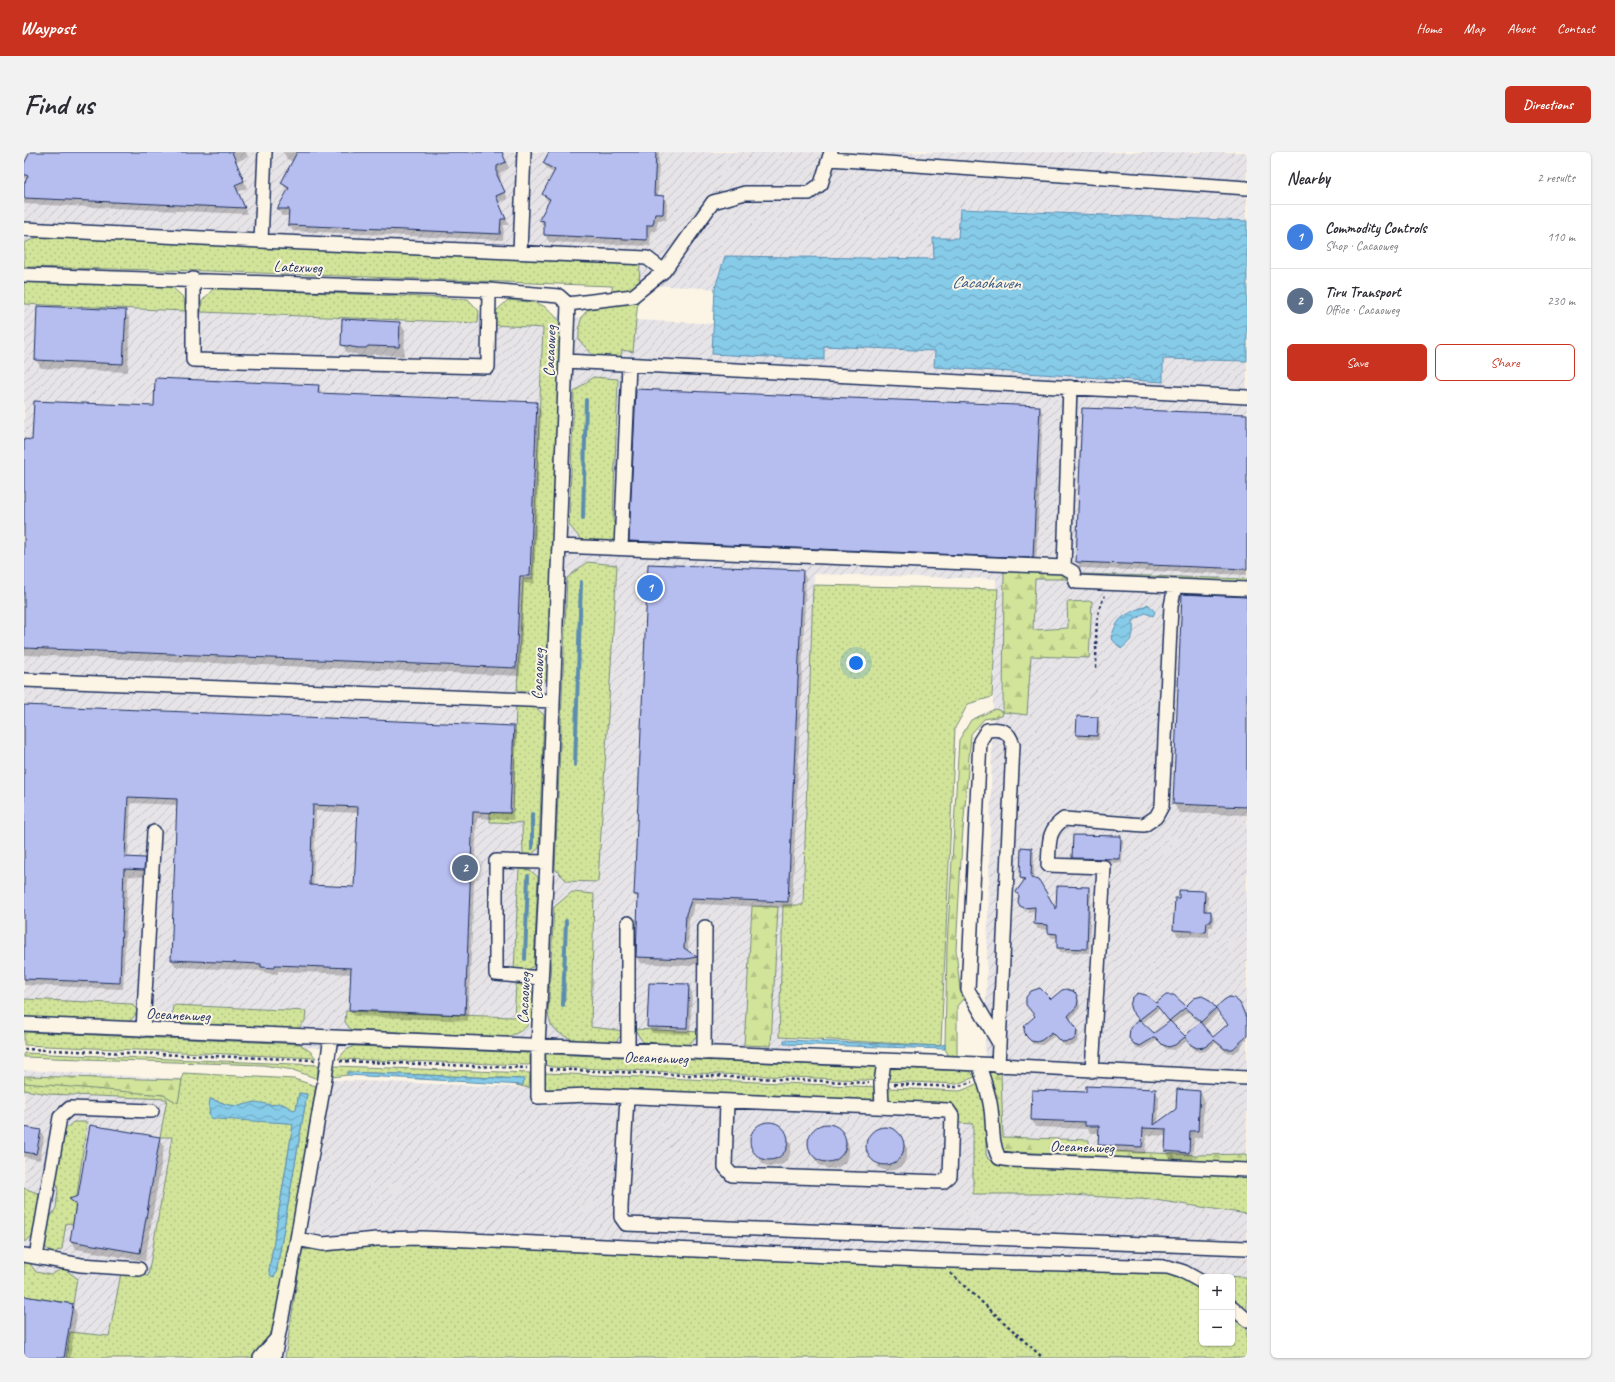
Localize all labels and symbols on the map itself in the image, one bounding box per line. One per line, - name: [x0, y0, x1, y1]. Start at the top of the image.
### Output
- street label: Latexweg: [273, 256, 324, 278]
- water label: Cacaohaven: [952, 271, 1022, 294]
- street label: Cacaoweg: [539, 324, 561, 377]
- pin: 1: [637, 573, 663, 603]
- street label: Cacaoweg: [527, 647, 549, 700]
- your location: [846, 653, 866, 673]
- pin: 2: [452, 853, 478, 883]
- street label: Cacaoweg: [513, 971, 535, 1024]
- street label: Oceanenweg: [145, 1003, 212, 1027]
- street label: Oceanenweg: [624, 1047, 690, 1069]
- street label: Oceanenweg: [1050, 1136, 1116, 1158]

